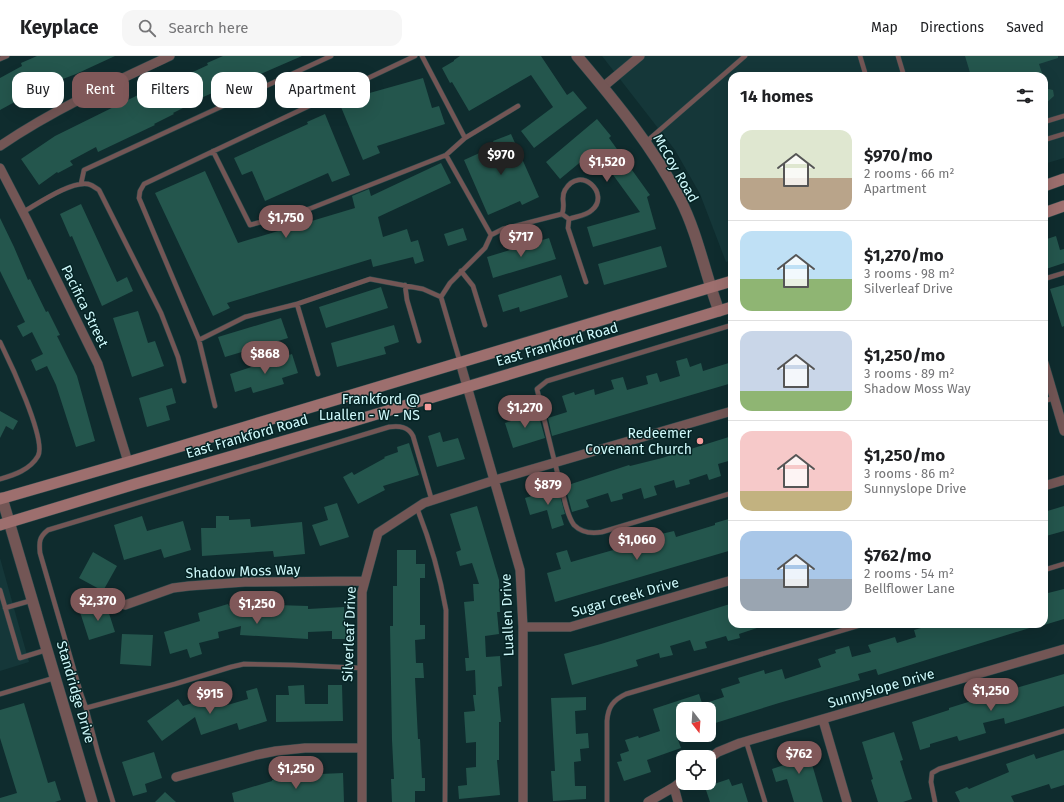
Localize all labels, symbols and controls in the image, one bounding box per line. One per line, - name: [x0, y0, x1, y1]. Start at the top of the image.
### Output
- search box: [122, 10, 402, 46]
- text: Keyplace: [20, 16, 98, 39]
- icon: search: [136, 17, 158, 39]
- text: Search here: [168, 19, 249, 37]
- text: Map: [871, 19, 898, 36]
- text: Directions: [920, 19, 984, 36]
- text: Saved: [1006, 19, 1044, 36]
- chip: Buy: [12, 72, 64, 108]
- chip: Rent: [72, 72, 129, 108]
- chip: Filters: [137, 72, 203, 108]
- chip: New: [211, 72, 267, 108]
- chip: Apartment: [275, 72, 370, 108]
- icon: filters: [1014, 85, 1036, 107]
- text: 14 homes: [740, 86, 813, 107]
- street label: McCoy Road: [649, 131, 702, 205]
- pin: $970: [477, 142, 525, 176]
- text: $970/mo: [864, 145, 933, 166]
- icon: home: [772, 146, 820, 194]
- text: $970: [487, 147, 515, 162]
- pin: $1,520: [574, 149, 640, 183]
- text: $1,520: [588, 154, 626, 169]
- text: 2 rooms · 66 m²: [864, 166, 955, 181]
- text: Apartment: [864, 181, 926, 196]
- pin: $1,750: [253, 205, 319, 239]
- text: $1,750: [268, 210, 304, 225]
- pin: $717: [497, 224, 545, 258]
- text: $717: [509, 229, 533, 244]
- text: $1,270/mo: [864, 245, 944, 266]
- icon: home: [772, 247, 820, 295]
- street label: Pacifica Street: [57, 262, 112, 351]
- text: 3 rooms · 98 m²: [864, 266, 955, 281]
- text: Silverleaf Drive: [864, 281, 953, 296]
- street label: East Frankford Road: [494, 319, 620, 370]
- pin: $868: [241, 341, 289, 375]
- text: $1,250/mo: [864, 345, 945, 366]
- text: $868: [250, 346, 280, 361]
- icon: home: [772, 347, 820, 395]
- text: 3 rooms · 89 m²: [864, 366, 954, 381]
- text: Shadow Moss Way: [864, 381, 971, 396]
- place label: Frankford @ Luallen - W - NS: [319, 391, 420, 424]
- pin: $1,270: [492, 395, 558, 429]
- text: $1,270: [507, 400, 543, 415]
- marker: Frankford @ Luallen - W - NS: [423, 402, 433, 412]
- street label: East Frankford Road: [184, 411, 310, 462]
- place label: Redeemer Covenant Church: [585, 425, 693, 458]
- marker: Redeemer Covenant Church: [695, 436, 705, 446]
- text: $1,250/mo: [864, 445, 945, 466]
- icon: home: [772, 447, 820, 495]
- text: 3 rooms · 86 m²: [864, 466, 955, 481]
- pin: $879: [524, 472, 572, 506]
- text: $879: [534, 477, 562, 492]
- text: Sunnyslope Drive: [864, 481, 966, 496]
- pin: $1,060: [604, 527, 670, 561]
- text: $1,060: [618, 532, 656, 547]
- text: $762/mo: [864, 545, 931, 566]
- icon: home: [772, 547, 820, 595]
- street label: Shadow Moss Way: [185, 561, 301, 582]
- text: 2 rooms · 54 m²: [864, 566, 954, 581]
- street label: Luallen Drive: [498, 573, 517, 657]
- street label: Sugar Creek Drive: [569, 574, 681, 621]
- text: Bellflower Lane: [864, 581, 955, 596]
- street label: Silverleaf Drive: [339, 586, 360, 682]
- pin: $2,370: [65, 588, 131, 622]
- pin: $1,250: [224, 591, 290, 625]
- text: $2,370: [79, 593, 117, 608]
- text: $1,250: [238, 596, 276, 611]
- street label: Standridge Drive: [53, 639, 98, 745]
- street label: Sunnyslope Drive: [826, 665, 936, 712]
- pin: $1,250: [958, 678, 1024, 712]
- pin: $915: [186, 681, 234, 715]
- text: $1,250: [972, 683, 1010, 698]
- text: $915: [197, 686, 223, 701]
- north arrow: [676, 702, 716, 742]
- map controls: [676, 702, 716, 790]
- pin: $762: [775, 741, 823, 775]
- text: $762: [786, 746, 812, 761]
- button: locate: [676, 750, 716, 790]
- pin: $1,250: [263, 756, 329, 790]
- text: $1,250: [277, 761, 315, 776]

